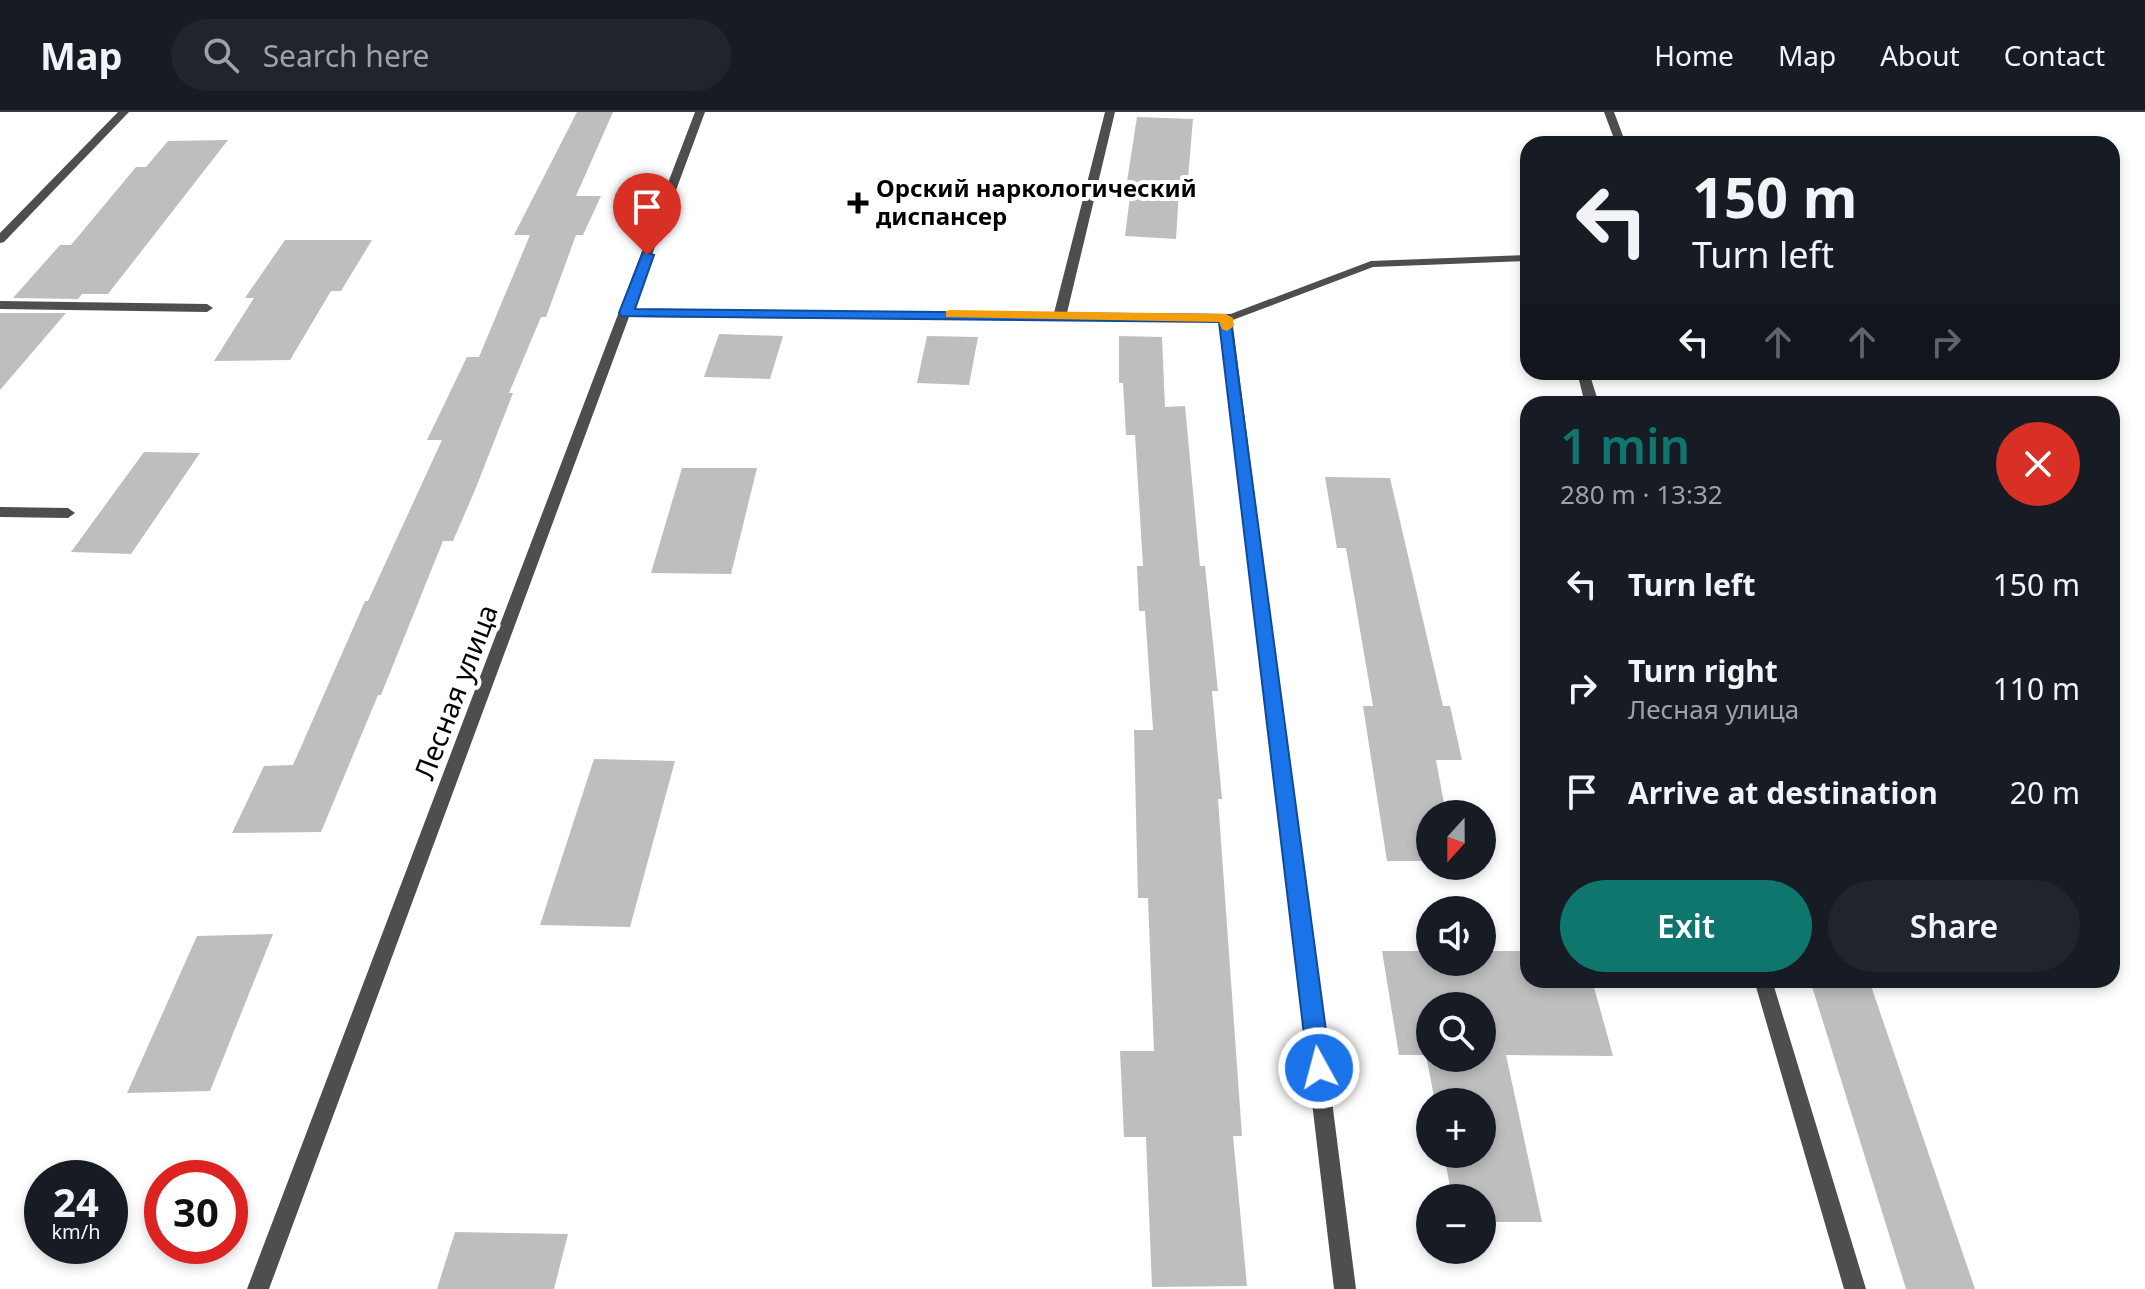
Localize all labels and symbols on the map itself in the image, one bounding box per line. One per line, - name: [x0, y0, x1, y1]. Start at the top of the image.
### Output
- place label: Орский наркологический диспансер: [876, 171, 1197, 232]
- pin: [613, 173, 681, 255]
- marker: Орский наркологический диспансер: [847, 192, 869, 214]
- street label: Лесная улица: [404, 599, 506, 785]
- north arrow: [1416, 800, 1496, 880]
- position arrow: [1277, 1026, 1361, 1110]
- speed limit sign: 30: [144, 1160, 248, 1264]

